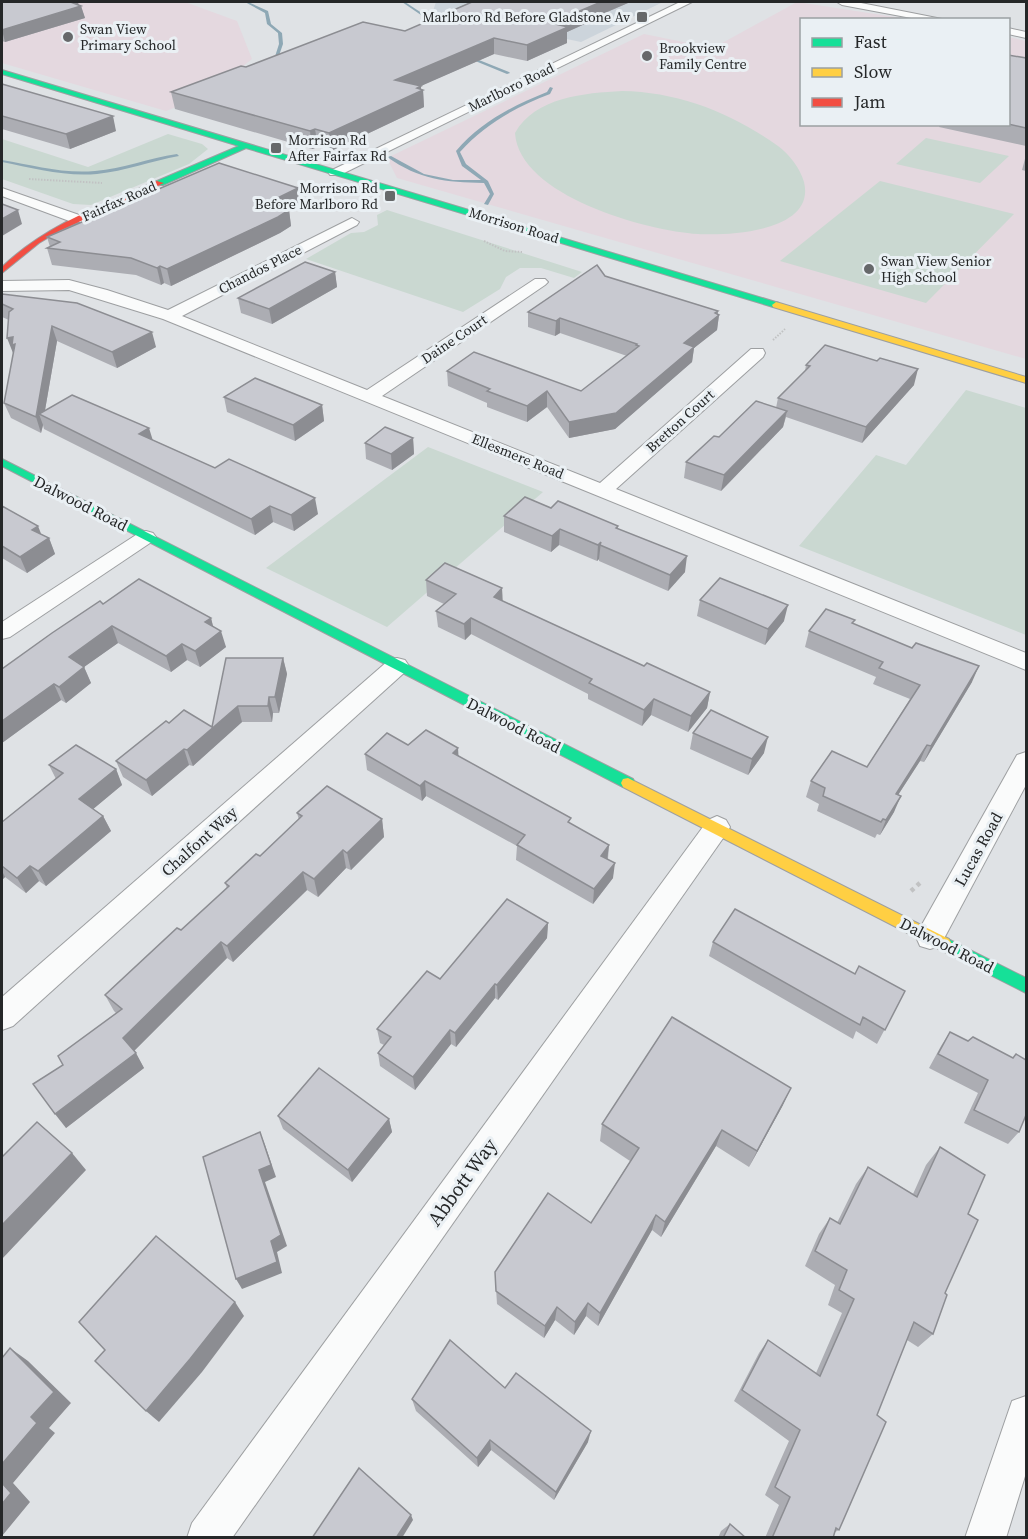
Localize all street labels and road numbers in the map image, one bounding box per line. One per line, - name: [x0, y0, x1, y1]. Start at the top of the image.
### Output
- street label: Marlboro Road: [465, 57, 557, 116]
- street label: Fairfax Road: [79, 176, 159, 226]
- street label: Morrison Road: [466, 202, 562, 248]
- street label: Chandos Place: [215, 239, 305, 299]
- street label: Daine Court: [417, 309, 491, 368]
- street label: Bretton Court: [641, 385, 719, 457]
- street label: Ellesmere Road: [469, 428, 567, 484]
- street label: Dalwood Road: [30, 470, 132, 536]
- street label: Dalwood Road: [463, 692, 565, 758]
- street label: Chalfont Way: [156, 800, 242, 881]
- street label: Lucas Road: [949, 808, 1007, 890]
- street label: Dalwood Road: [896, 912, 998, 978]
- street label: Abbott Way: [421, 1132, 504, 1232]

